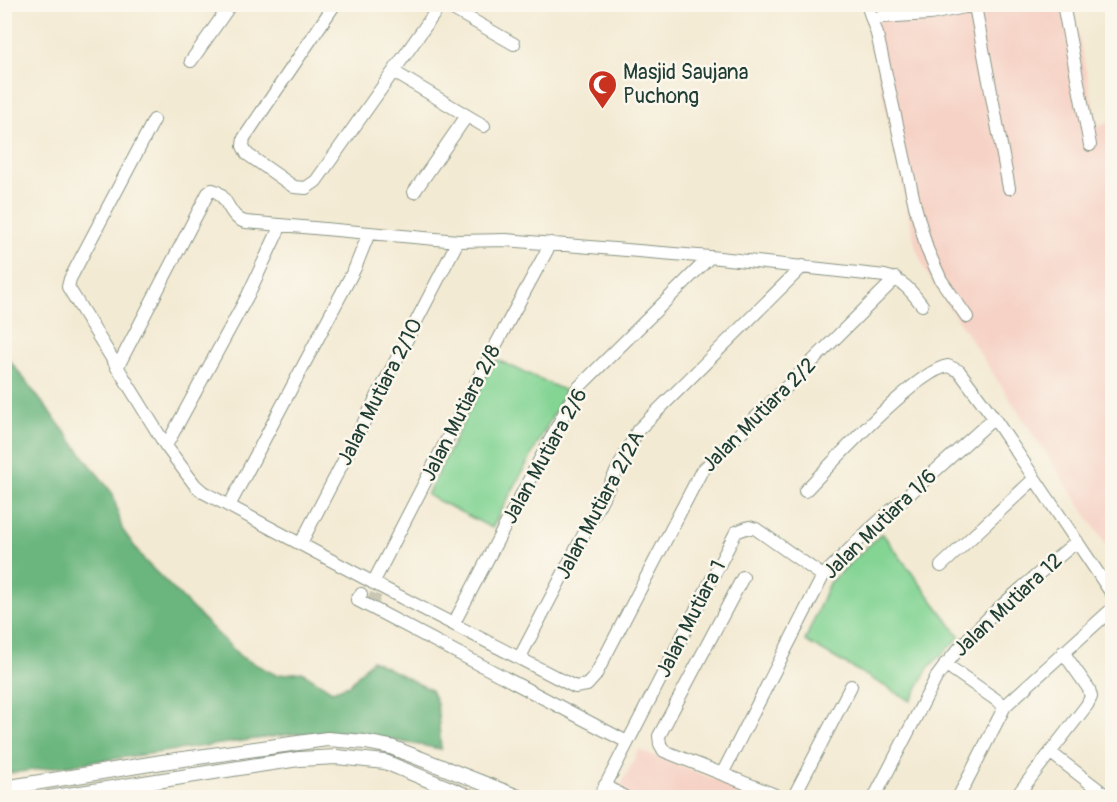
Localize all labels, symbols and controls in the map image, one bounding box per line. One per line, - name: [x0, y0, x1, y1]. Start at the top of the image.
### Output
- place label: Masjid Saujana Puchong: [623, 59, 748, 110]
- mosque icon: Masjid Saujana Puchong: [586, 68, 618, 110]
- street label: Jalan Mutiara 2/10: [331, 314, 429, 470]
- street label: Jalan Mutiara 2/8: [415, 340, 507, 486]
- street label: Jalan Mutiara 2/2: [696, 352, 822, 478]
- street label: Jalan Mutiara 2/6: [496, 383, 594, 529]
- street label: Jalan Mutiara 2/2A: [549, 426, 651, 584]
- street label: Jalan Mutiara 1/6: [817, 463, 943, 585]
- street label: Jalan Mutiara 12: [948, 547, 1068, 663]
- street label: Jalan Mutiara 1: [650, 556, 732, 682]

